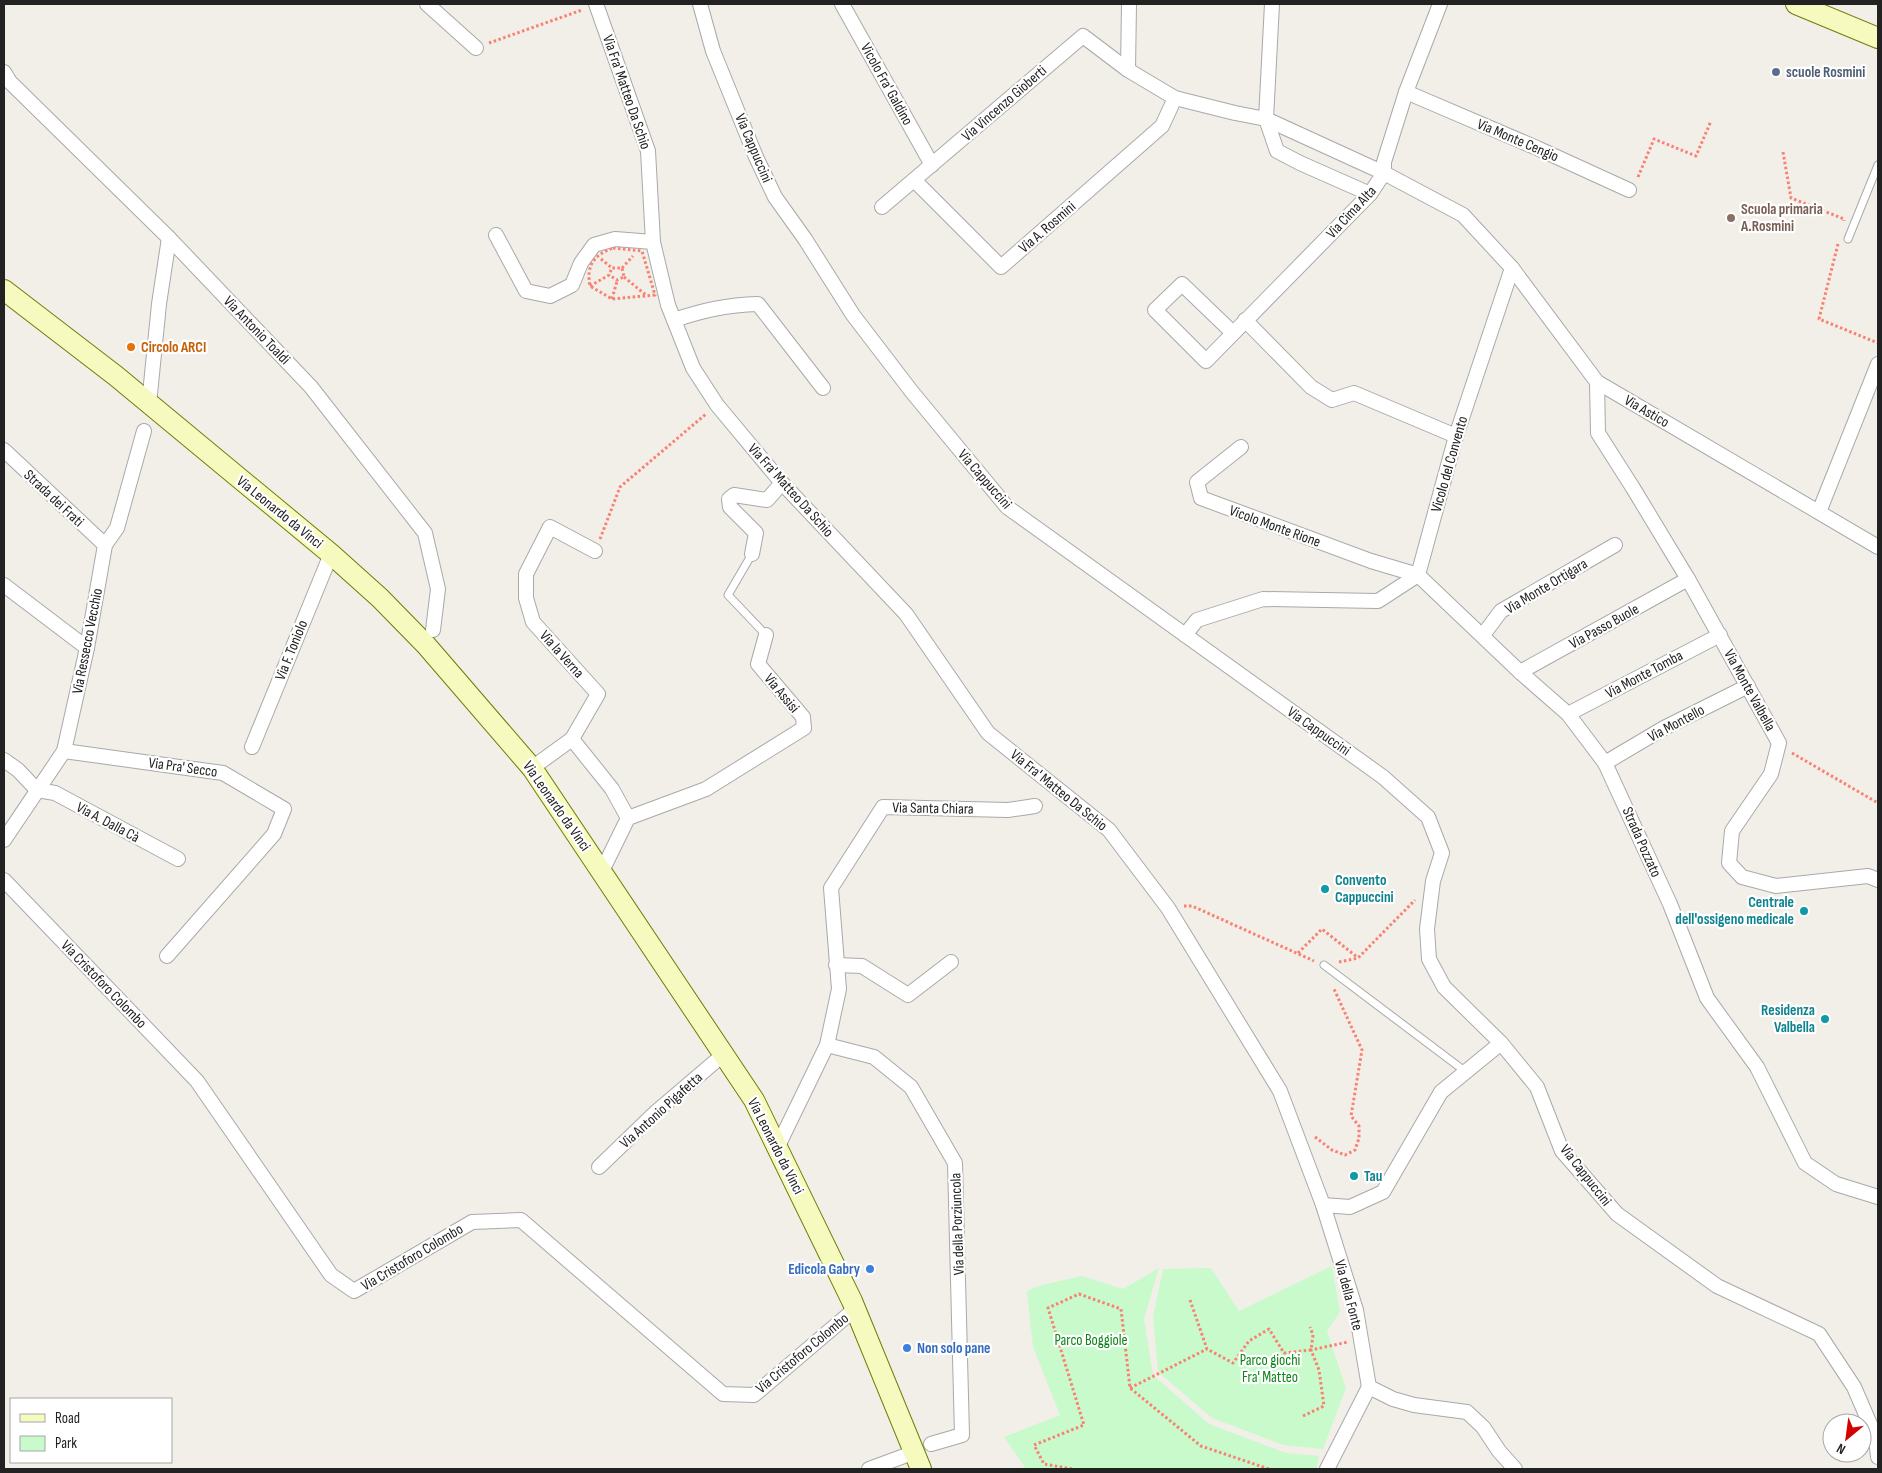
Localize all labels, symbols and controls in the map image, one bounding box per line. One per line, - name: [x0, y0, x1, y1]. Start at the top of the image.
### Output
- street label: Via Fra' Matteo Da Schio: [598, 33, 655, 152]
- street label: Vicolo Fra' Galdino: [856, 40, 917, 129]
- street label: Via Vincenzo Gioberti: [958, 61, 1051, 145]
- place label: scuole Rosmini: [1786, 63, 1865, 82]
- marker: scuole Rosmini: [1770, 66, 1782, 78]
- street label: Via Cappuccini: [731, 111, 777, 186]
- street label: Via Monte Cengio: [1474, 115, 1561, 166]
- street label: Via Cima Alta: [1322, 182, 1381, 243]
- street label: Via A. Rosmini: [1015, 197, 1080, 257]
- place label: Scuola primaria A.Rosmini: [1740, 200, 1823, 236]
- marker: Scuola primaria A.Rosmini: [1725, 212, 1737, 224]
- street label: Via Antonio Toaldi: [219, 292, 294, 369]
- place label: Circolo ARCI: [141, 338, 206, 357]
- marker: Circolo ARCI: [125, 341, 137, 353]
- street label: Via Astico: [1621, 391, 1673, 432]
- street label: Vicolo del Convento: [1427, 414, 1472, 514]
- street label: Via Fra' Matteo Da Schio: [744, 440, 838, 541]
- street label: Via Cappuccini: [953, 445, 1016, 513]
- street label: Strada dei Frati: [20, 466, 88, 531]
- street label: Via Leonardo da Vinci: [233, 472, 327, 553]
- street label: Vicolo Monte Rione: [1226, 501, 1323, 552]
- street label: Via Monte Ortigara: [1502, 554, 1591, 618]
- street label: Via Ressecco Vecchio: [68, 587, 107, 696]
- street label: Via Passo Buole: [1566, 600, 1642, 653]
- street label: Via F. Toniolo: [271, 617, 312, 683]
- street label: Via la Verna: [535, 627, 588, 682]
- street label: Via Monte Tomba: [1602, 646, 1686, 703]
- street label: Via Monte Valbella: [1719, 646, 1780, 735]
- street label: Via Assisi: [760, 670, 804, 717]
- street label: Via Montello: [1645, 701, 1708, 746]
- street label: Via Cappuccini: [1283, 703, 1354, 760]
- street label: Via Fra' Matteo Da Schio: [1006, 745, 1111, 835]
- street label: Via Pra' Secco: [147, 753, 219, 782]
- street label: Via Leonardo da Vinci: [519, 758, 595, 855]
- street label: Via A. Dalla Cà: [73, 798, 143, 847]
- street label: Via Santa Chiara: [892, 798, 974, 819]
- street label: Strada Pozzato: [1618, 804, 1665, 880]
- place label: Convento Cappuccini: [1335, 871, 1394, 907]
- marker: Convento Cappuccini: [1319, 883, 1331, 895]
- place label: Centrale dell'ossigeno medicale: [1675, 893, 1794, 929]
- marker: Centrale dell'ossigeno medicale: [1798, 905, 1810, 917]
- street label: Via Cristoforo Colombo: [57, 936, 151, 1032]
- place label: Residenza Valbella: [1761, 1001, 1815, 1037]
- marker: Residenza Valbella: [1819, 1013, 1831, 1025]
- street label: Via Antonio Pigafetta: [616, 1068, 707, 1153]
- street label: Via Leonardo da Vinci: [743, 1095, 808, 1198]
- street label: Via Cappuccini: [1556, 1141, 1616, 1210]
- place label: Tau: [1364, 1167, 1382, 1186]
- marker: Tau: [1348, 1170, 1360, 1182]
- street label: Via della Porziuncola: [946, 1172, 969, 1275]
- street label: Via Cristoforo Colombo: [358, 1220, 467, 1295]
- street label: Via della Fonte: [1330, 1258, 1367, 1333]
- place label: Edicola Gabry: [788, 1260, 861, 1279]
- marker: Edicola Gabry: [864, 1263, 876, 1275]
- street label: Via Cristoforo Colombo: [752, 1309, 853, 1398]
- park label: Parco Boggiole: [1054, 1331, 1128, 1350]
- place label: Non solo pane: [917, 1339, 991, 1358]
- marker: Non solo pane: [901, 1342, 913, 1354]
- park label: Parco giochi Fra' Matteo: [1240, 1351, 1301, 1387]
- legend: [10, 1398, 172, 1463]
- text: Road: [55, 1409, 80, 1428]
- north arrow: [1822, 1413, 1872, 1463]
- text: Park: [55, 1434, 77, 1453]
- text: N: [1834, 1440, 1848, 1458]

